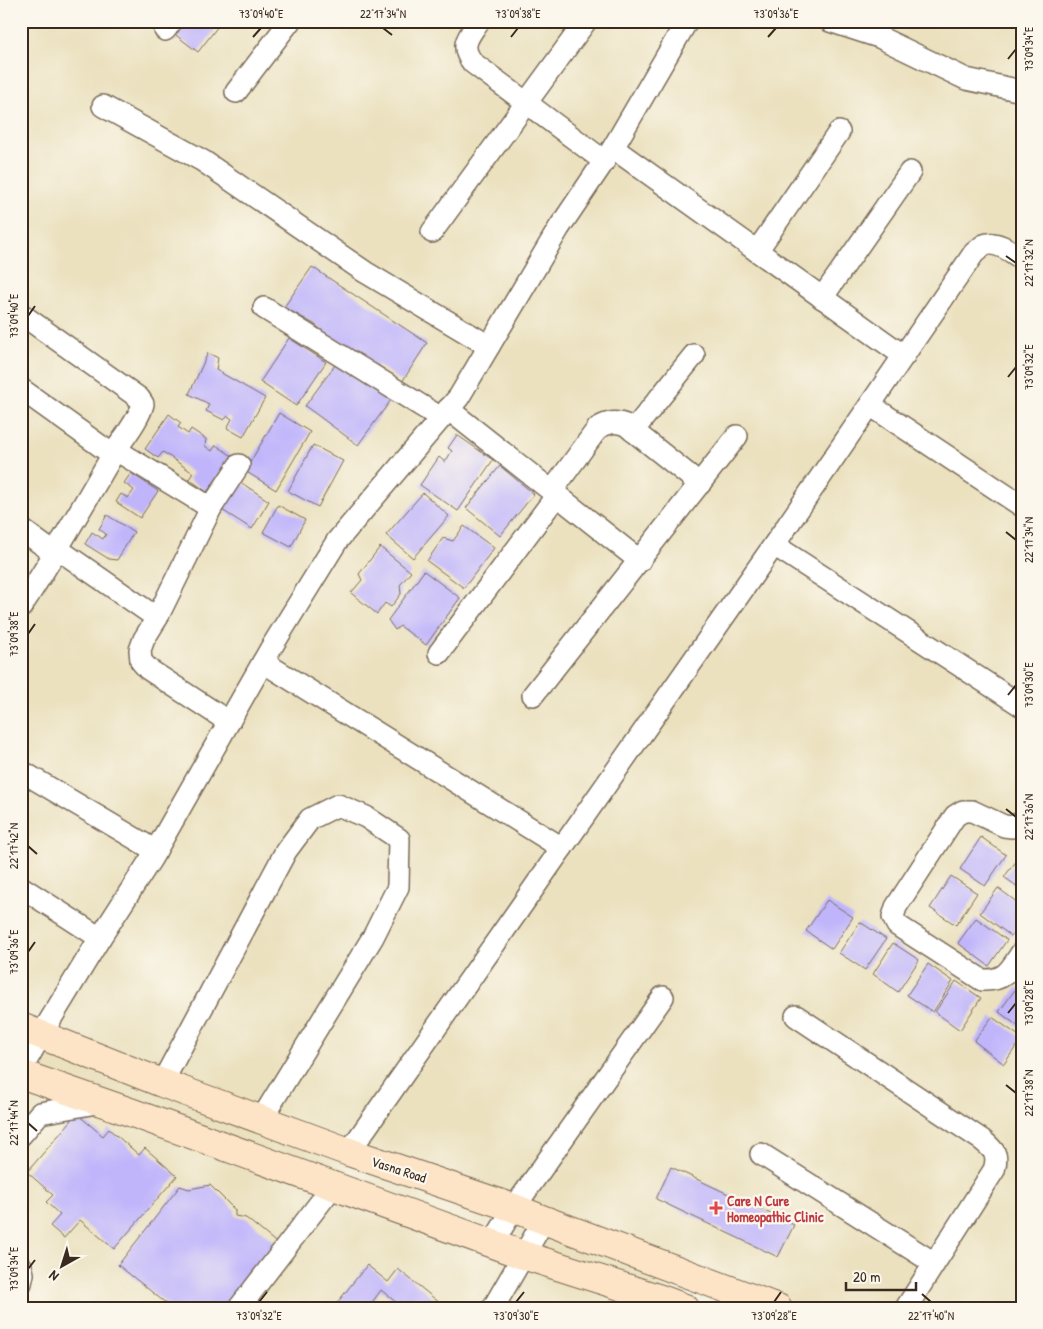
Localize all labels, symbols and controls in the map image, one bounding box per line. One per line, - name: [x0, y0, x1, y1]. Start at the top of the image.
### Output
- text: 73°09'40"E: [239, 5, 284, 22]
- text: 22°17'34"N: [360, 5, 406, 22]
- text: 73°09'38"E: [495, 5, 541, 22]
- text: 73°09'36"E: [754, 5, 799, 22]
- text: 73°09'34"E: [1020, 26, 1037, 71]
- text: 22°17'32"N: [1020, 239, 1037, 287]
- text: 73°09'40"E: [5, 293, 22, 338]
- text: 73°09'32"E: [1020, 343, 1037, 390]
- text: 22°17'34"N: [1020, 517, 1037, 563]
- text: 73°09'38"E: [5, 611, 22, 657]
- text: 73°09'30"E: [1020, 662, 1037, 708]
- text: 22°17'36"N: [1020, 794, 1037, 840]
- text: 22°17'42"N: [5, 823, 22, 869]
- text: 73°09'36"E: [5, 929, 22, 974]
- text: 73°09'28"E: [1020, 980, 1037, 1026]
- text: 22°17'38"N: [1020, 1070, 1037, 1116]
- text: 22°17'44"N: [5, 1100, 22, 1146]
- street label: Vasna Road: [369, 1151, 429, 1187]
- place label: Care N Cure Homeopathic Clinic: [727, 1191, 824, 1228]
- marker: Care N Cure Homeopathic Clinic: [709, 1201, 723, 1215]
- north arrow: [38, 1242, 88, 1292]
- text: 73°09'34"E: [5, 1246, 22, 1291]
- scale bar: [846, 1259, 916, 1291]
- text: N: [44, 1266, 62, 1286]
- text: 20 m: [853, 1266, 880, 1287]
- text: 73°09'32"E: [236, 1307, 283, 1324]
- text: 73°09'30"E: [493, 1307, 539, 1324]
- text: 73°09'28"E: [751, 1307, 797, 1324]
- text: 22°17'40"N: [908, 1307, 954, 1324]

